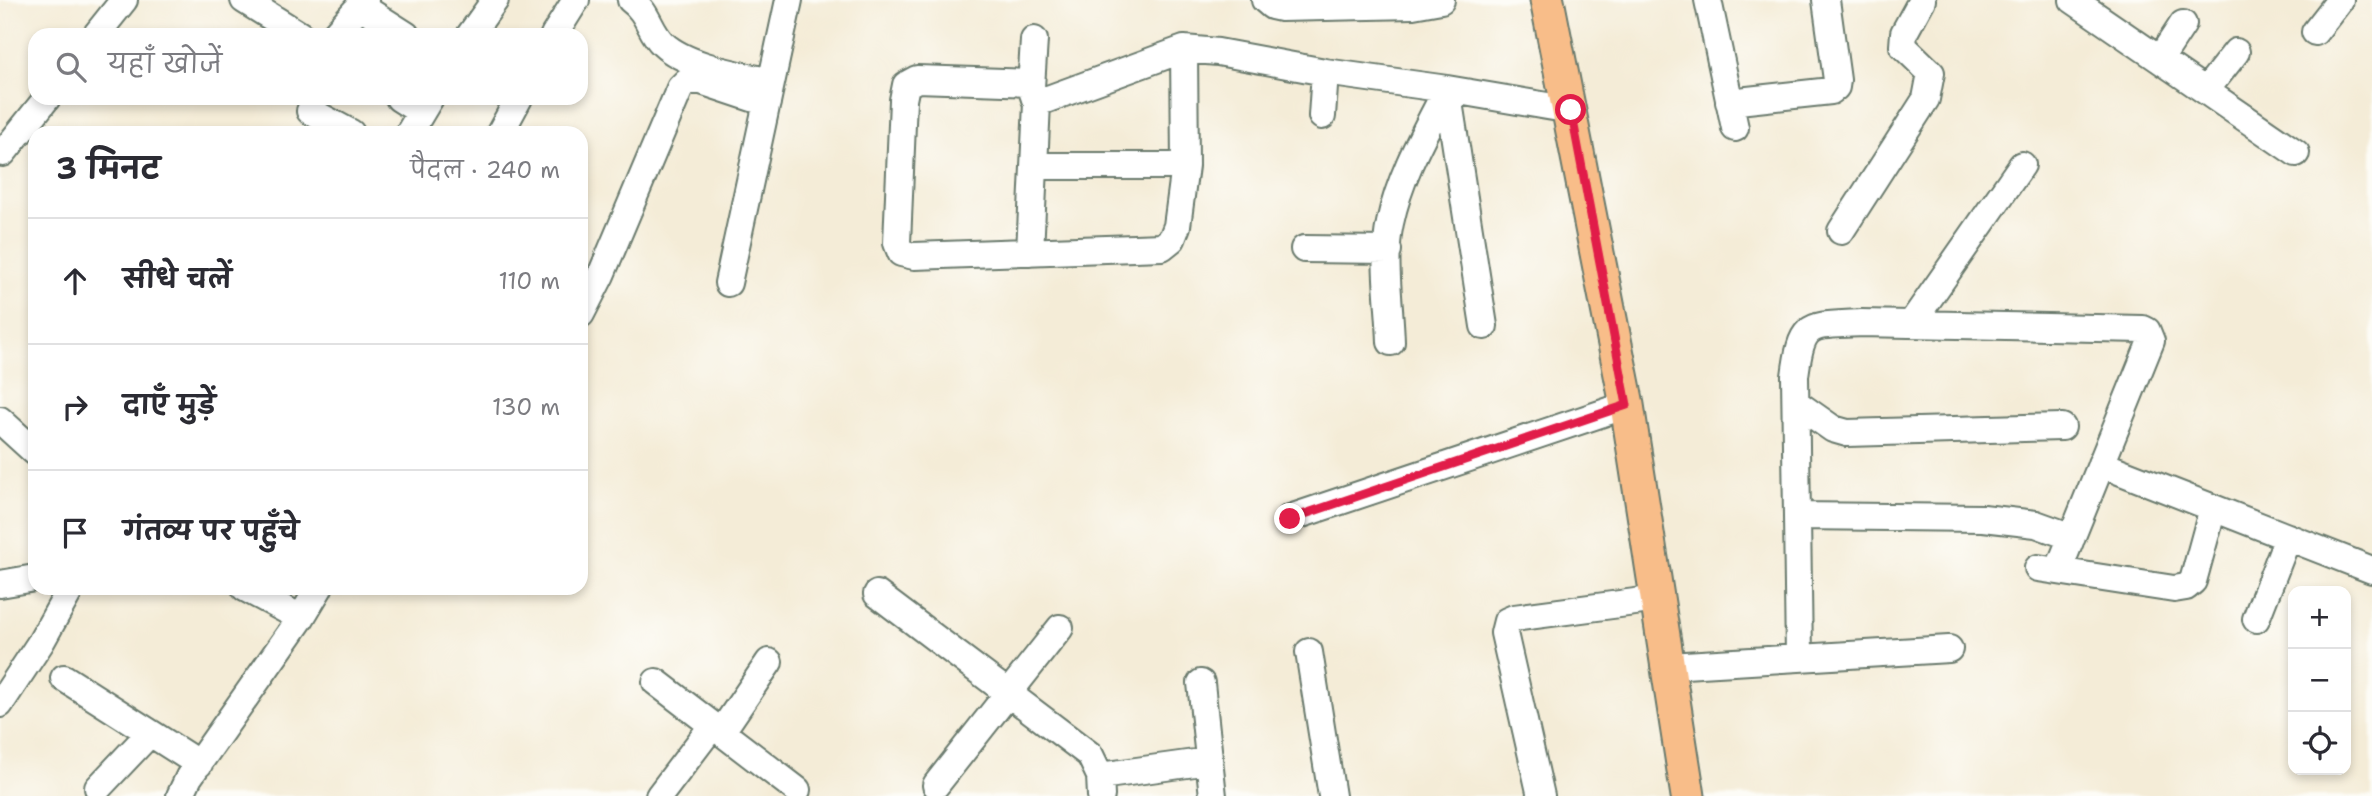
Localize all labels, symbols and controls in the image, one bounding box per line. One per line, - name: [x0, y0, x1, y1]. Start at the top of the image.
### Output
- search box: [28, 28, 588, 105]
- text: यहाँ खोजें: [108, 46, 222, 81]
- icon: search: [52, 48, 90, 86]
- route start: [1555, 94, 1586, 125]
- text: 3 मिनट: [56, 148, 160, 189]
- text: पैदल · 240 m: [410, 155, 560, 185]
- text: सीधे चलें: [123, 261, 232, 296]
- icon: ahead: [56, 262, 94, 300]
- text: 110 m: [498, 266, 560, 296]
- text: दाएँ मुड़ें: [123, 387, 216, 422]
- icon: right: [56, 388, 94, 426]
- text: 130 m: [492, 392, 560, 422]
- route end: [1274, 503, 1305, 534]
- text: गंतव्य पर पहुँचे: [123, 513, 299, 548]
- icon: arrive: [56, 514, 94, 552]
- map controls: [2288, 586, 2351, 775]
- button: +: [2288, 586, 2351, 649]
- button: −: [2288, 649, 2351, 712]
- button: locate: [2288, 712, 2351, 775]

